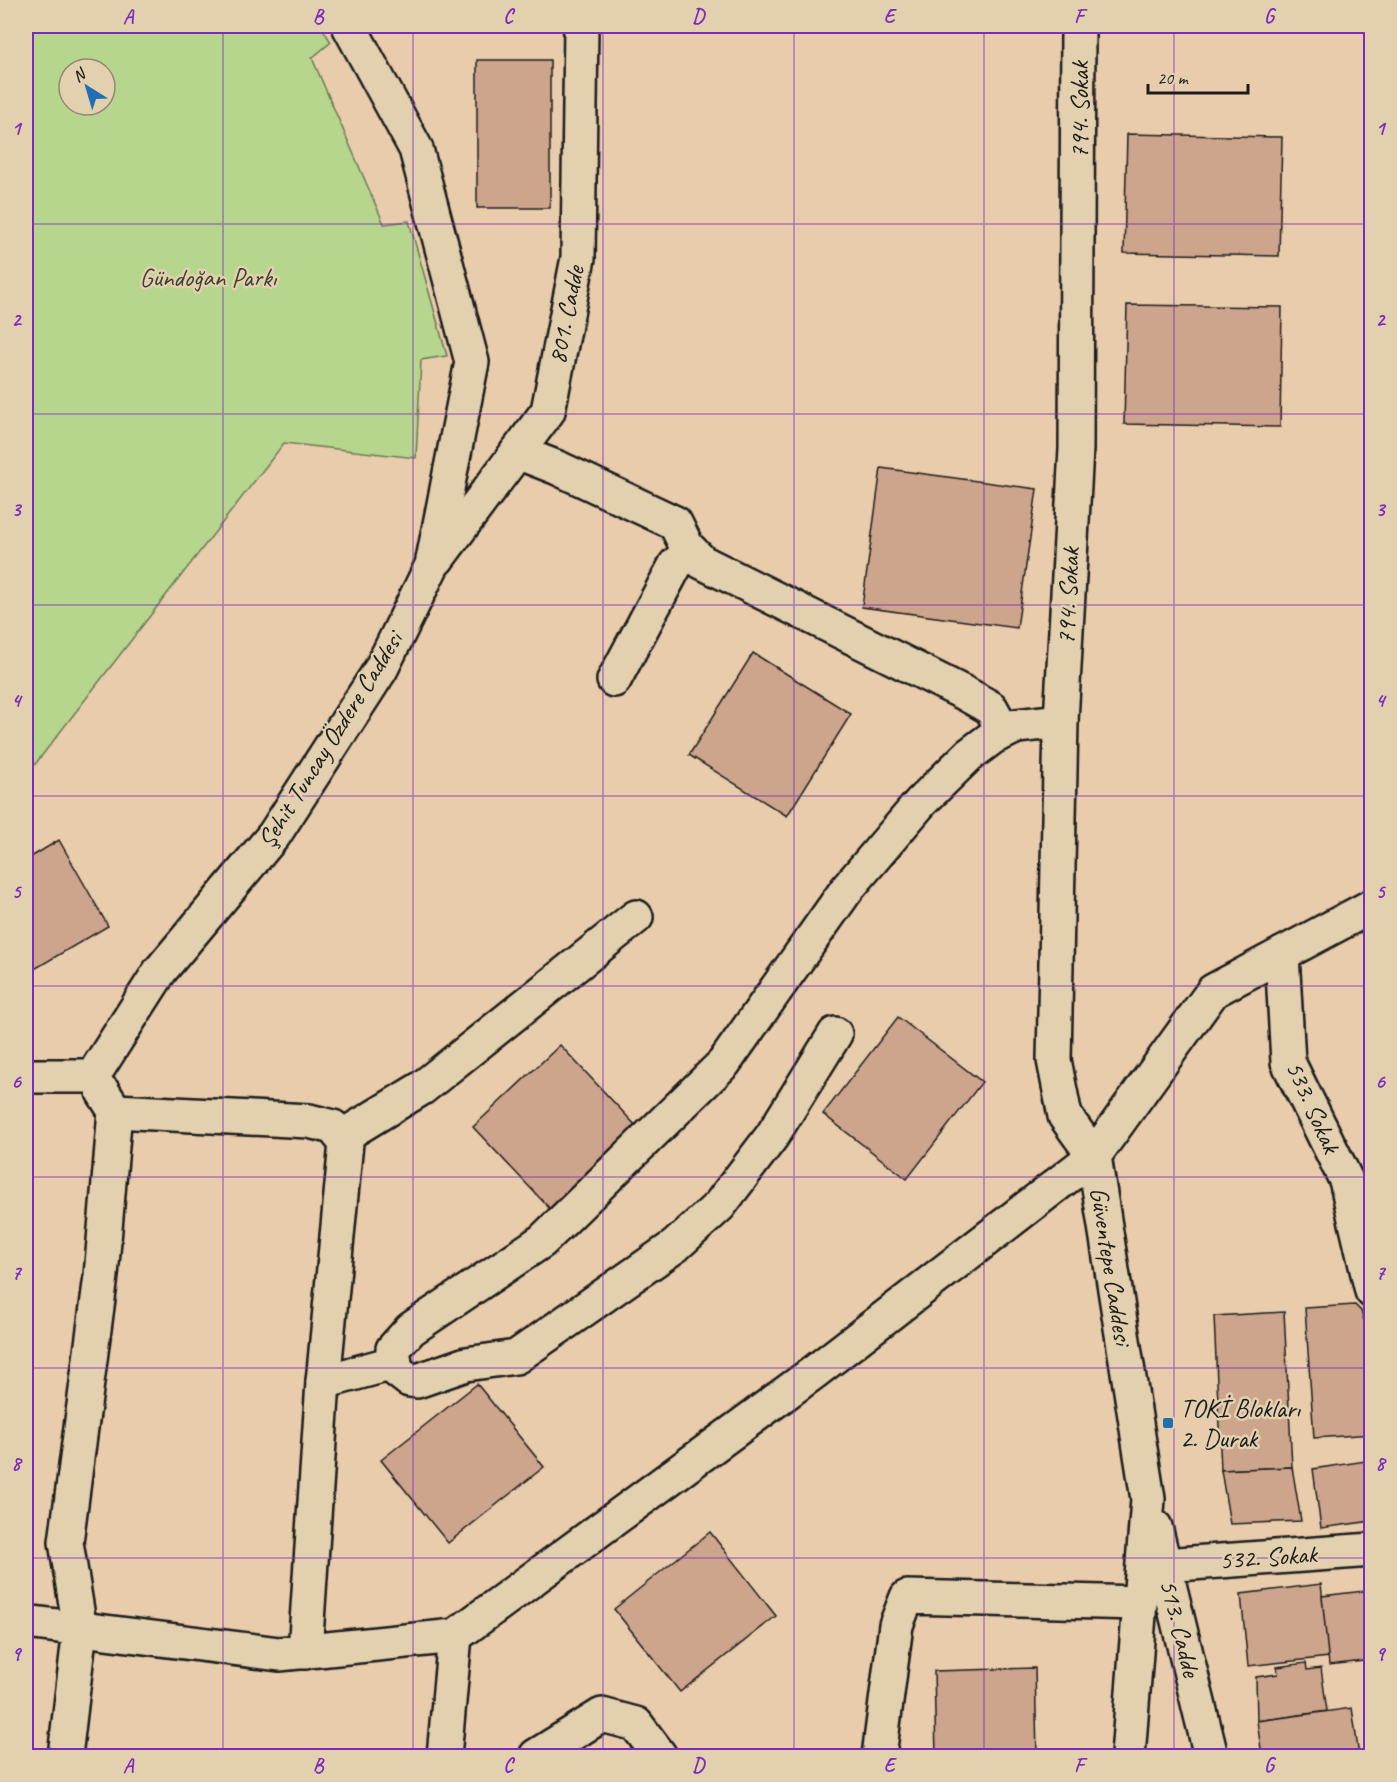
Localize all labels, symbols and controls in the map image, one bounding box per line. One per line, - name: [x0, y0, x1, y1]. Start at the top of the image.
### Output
- text: A: [123, 4, 135, 29]
- text: B: [313, 4, 325, 29]
- text: C: [503, 4, 515, 29]
- text: D: [692, 4, 706, 29]
- text: E: [884, 4, 898, 29]
- text: F: [1074, 4, 1088, 29]
- text: G: [1264, 4, 1277, 29]
- north arrow: [57, 57, 117, 117]
- scale bar: [1148, 57, 1248, 95]
- street label: 794. Sokak: [1063, 60, 1096, 159]
- text: N: [69, 63, 91, 87]
- text: 20 m: [1157, 67, 1190, 89]
- text: 1: [12, 116, 23, 141]
- text: 1: [1376, 116, 1387, 141]
- park label: Gündoğan Parkı: [140, 261, 278, 294]
- street label: 801. Cadde: [540, 262, 592, 367]
- text: 2: [12, 307, 23, 332]
- text: 2: [1376, 307, 1387, 332]
- text: 3: [12, 497, 23, 522]
- text: 3: [1376, 497, 1387, 522]
- street label: 794. Sokak: [1049, 545, 1087, 646]
- street label: Şehit Tuncay Özdere Caddesi: [250, 623, 412, 854]
- text: 4: [12, 688, 24, 713]
- text: 4: [1376, 688, 1388, 713]
- text: 5: [12, 879, 23, 904]
- text: 5: [1376, 879, 1387, 904]
- street label: 533. Sokak: [1278, 1056, 1349, 1160]
- text: 6: [11, 1069, 22, 1094]
- text: 6: [1375, 1069, 1386, 1094]
- street label: Güventepe Caddesi: [1082, 1185, 1140, 1350]
- text: 7: [12, 1260, 23, 1285]
- text: 7: [1376, 1260, 1387, 1285]
- place label: TOKİ Blokları 2. Durak: [1180, 1392, 1301, 1455]
- marker: TOKİ Blokları 2. Durak: [1161, 1416, 1175, 1430]
- text: 8: [12, 1451, 24, 1476]
- text: 8: [1376, 1451, 1388, 1476]
- street label: 532. Sokak: [1218, 1537, 1319, 1577]
- street label: 513. Cadde: [1152, 1576, 1208, 1682]
- text: 9: [12, 1641, 23, 1666]
- text: 9: [1376, 1641, 1387, 1666]
- text: A: [123, 1753, 135, 1778]
- text: B: [313, 1753, 325, 1778]
- text: C: [503, 1753, 515, 1778]
- text: D: [692, 1753, 706, 1778]
- text: E: [884, 1753, 898, 1778]
- text: F: [1074, 1753, 1088, 1778]
- text: G: [1264, 1753, 1277, 1778]

